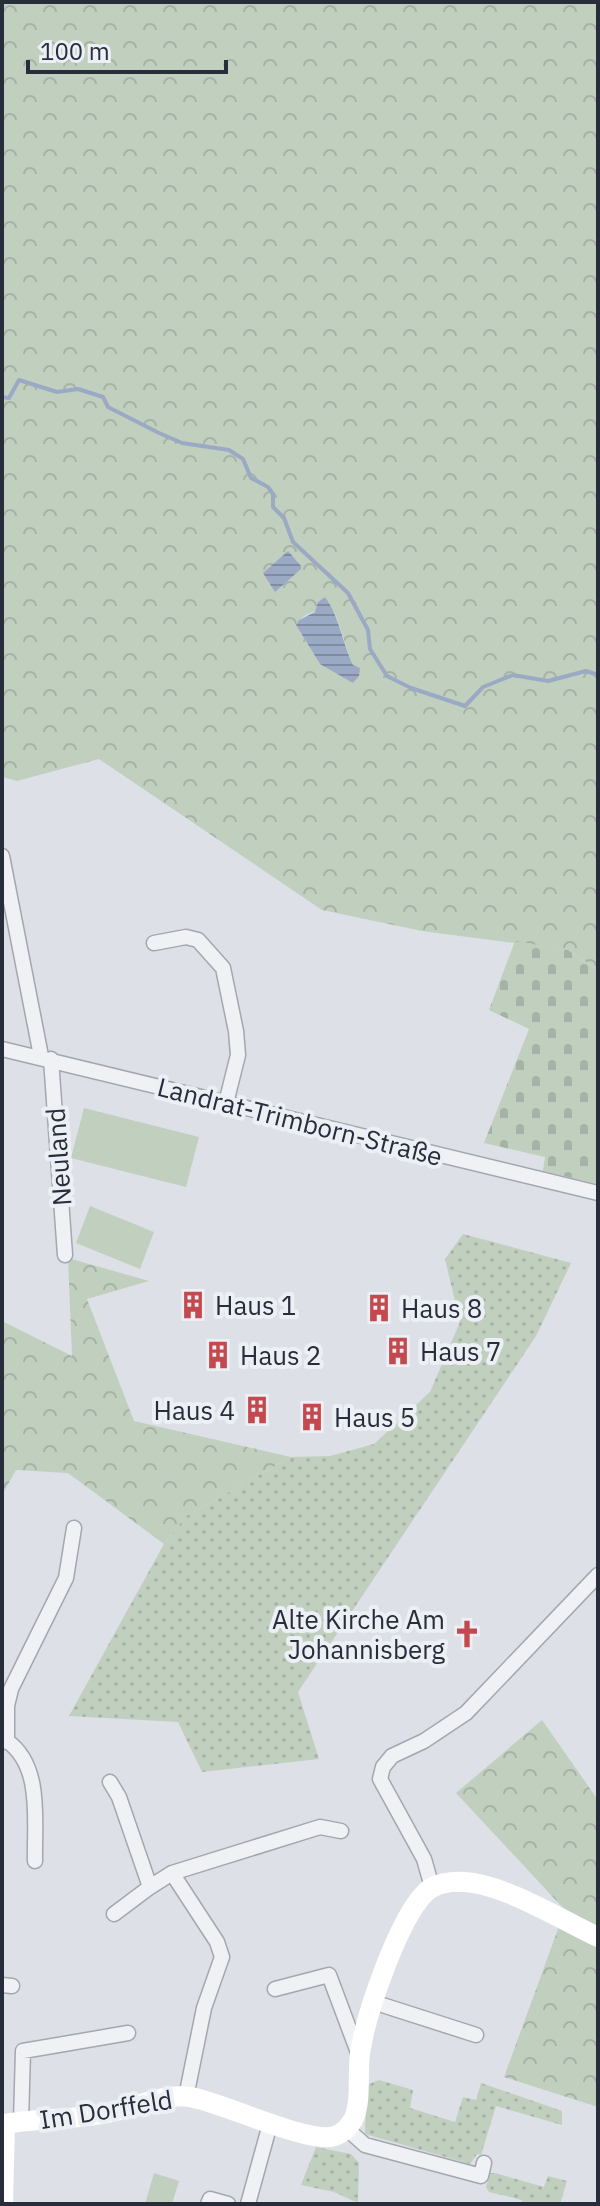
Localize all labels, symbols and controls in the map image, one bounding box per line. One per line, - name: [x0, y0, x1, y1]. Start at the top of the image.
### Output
- scale bar: [28, 24, 226, 74]
- text: 100 m: [40, 35, 110, 67]
- street label: Landrat-Trimborn-Straße: [154, 1069, 446, 1173]
- street label: Neuland: [38, 1107, 78, 1207]
- place label: Haus 1: [215, 1288, 296, 1322]
- building icon: Haus 1: [178, 1290, 208, 1320]
- place label: Haus 8: [401, 1291, 482, 1325]
- building icon: Haus 8: [364, 1293, 394, 1323]
- place label: Haus 7: [420, 1334, 501, 1368]
- building icon: Haus 7: [383, 1336, 413, 1366]
- place label: Haus 2: [240, 1338, 321, 1372]
- building icon: Haus 2: [203, 1340, 233, 1370]
- place label: Haus 4: [154, 1393, 235, 1427]
- building icon: Haus 4: [242, 1395, 272, 1425]
- place label: Haus 5: [334, 1400, 415, 1434]
- building icon: Haus 5: [297, 1402, 327, 1432]
- place label: Alte Kirche Am Johannisberg: [272, 1602, 445, 1666]
- church icon: Alte Kirche Am Johannisberg: [452, 1619, 482, 1649]
- street label: Im Dorffeld: [37, 2082, 175, 2136]

